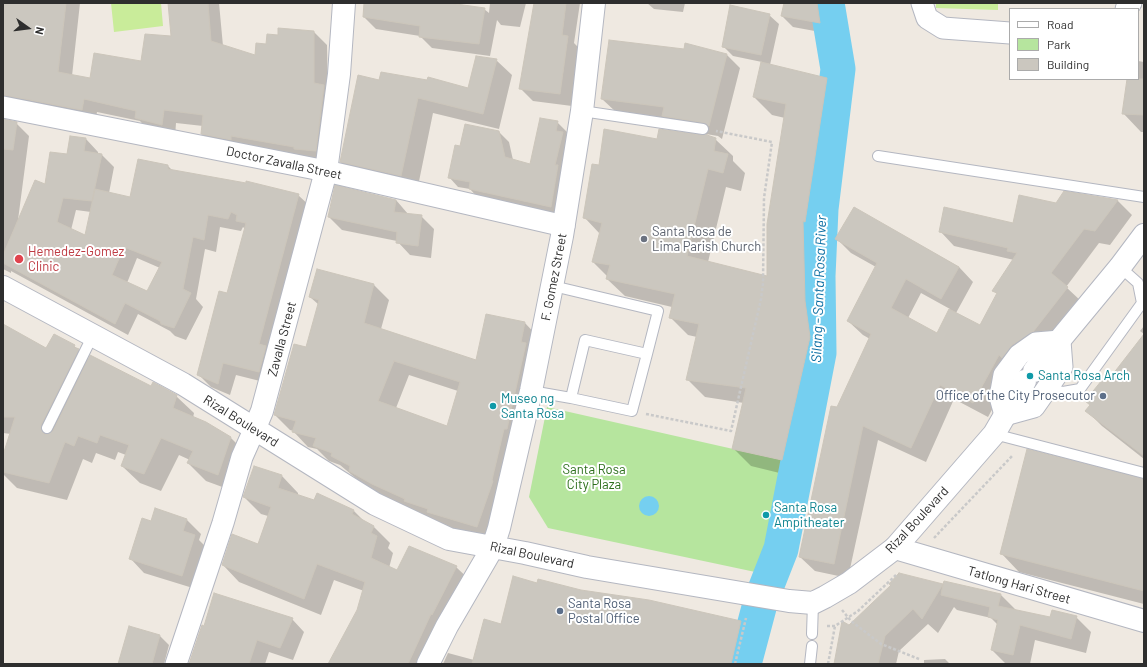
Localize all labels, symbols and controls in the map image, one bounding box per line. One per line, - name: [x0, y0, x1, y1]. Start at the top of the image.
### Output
- north arrow: [8, 8, 48, 48]
- legend: [1009, 8, 1139, 80]
- text: Road: [1047, 17, 1074, 31]
- text: N: [33, 26, 47, 36]
- text: Park: [1047, 37, 1071, 51]
- text: Building: [1047, 57, 1089, 71]
- street label: Doctor Zavalla Street: [225, 143, 343, 183]
- water label: Silang - Santa Rosa River: [808, 215, 830, 363]
- place label: Santa Rosa de Lima Parish Church: [652, 224, 761, 255]
- street label: F. Gomez Street: [538, 232, 570, 322]
- marker: Santa Rosa de Lima Parish Church: [639, 234, 649, 244]
- place label: Hemedez-Gomez Clinic: [28, 244, 124, 275]
- marker: Hemedez-Gomez Clinic: [13, 253, 25, 265]
- street label: Zavalla Street: [264, 300, 300, 378]
- place label: Santa Rosa Arch: [1038, 368, 1130, 384]
- marker: Santa Rosa Arch: [1025, 371, 1035, 381]
- place label: Office of the City Prosecutor: [936, 388, 1095, 404]
- place label: Museo ng Santa Rosa: [501, 391, 564, 422]
- marker: Office of the City Prosecutor: [1098, 391, 1108, 401]
- street label: Rizal Boulevard: [201, 392, 281, 450]
- marker: Museo ng Santa Rosa: [488, 401, 498, 411]
- park label: Santa Rosa City Plaza: [562, 462, 626, 493]
- street label: Rizal Boulevard: [882, 483, 952, 557]
- place label: Santa Rosa Ampitheater: [774, 500, 844, 531]
- marker: Santa Rosa Ampitheater: [761, 510, 771, 520]
- street label: Rizal Boulevard: [488, 538, 576, 572]
- street label: Tatlong Hari Street: [966, 563, 1072, 607]
- place label: Santa Rosa Postal Office: [568, 596, 640, 627]
- marker: Santa Rosa Postal Office: [555, 606, 565, 616]

